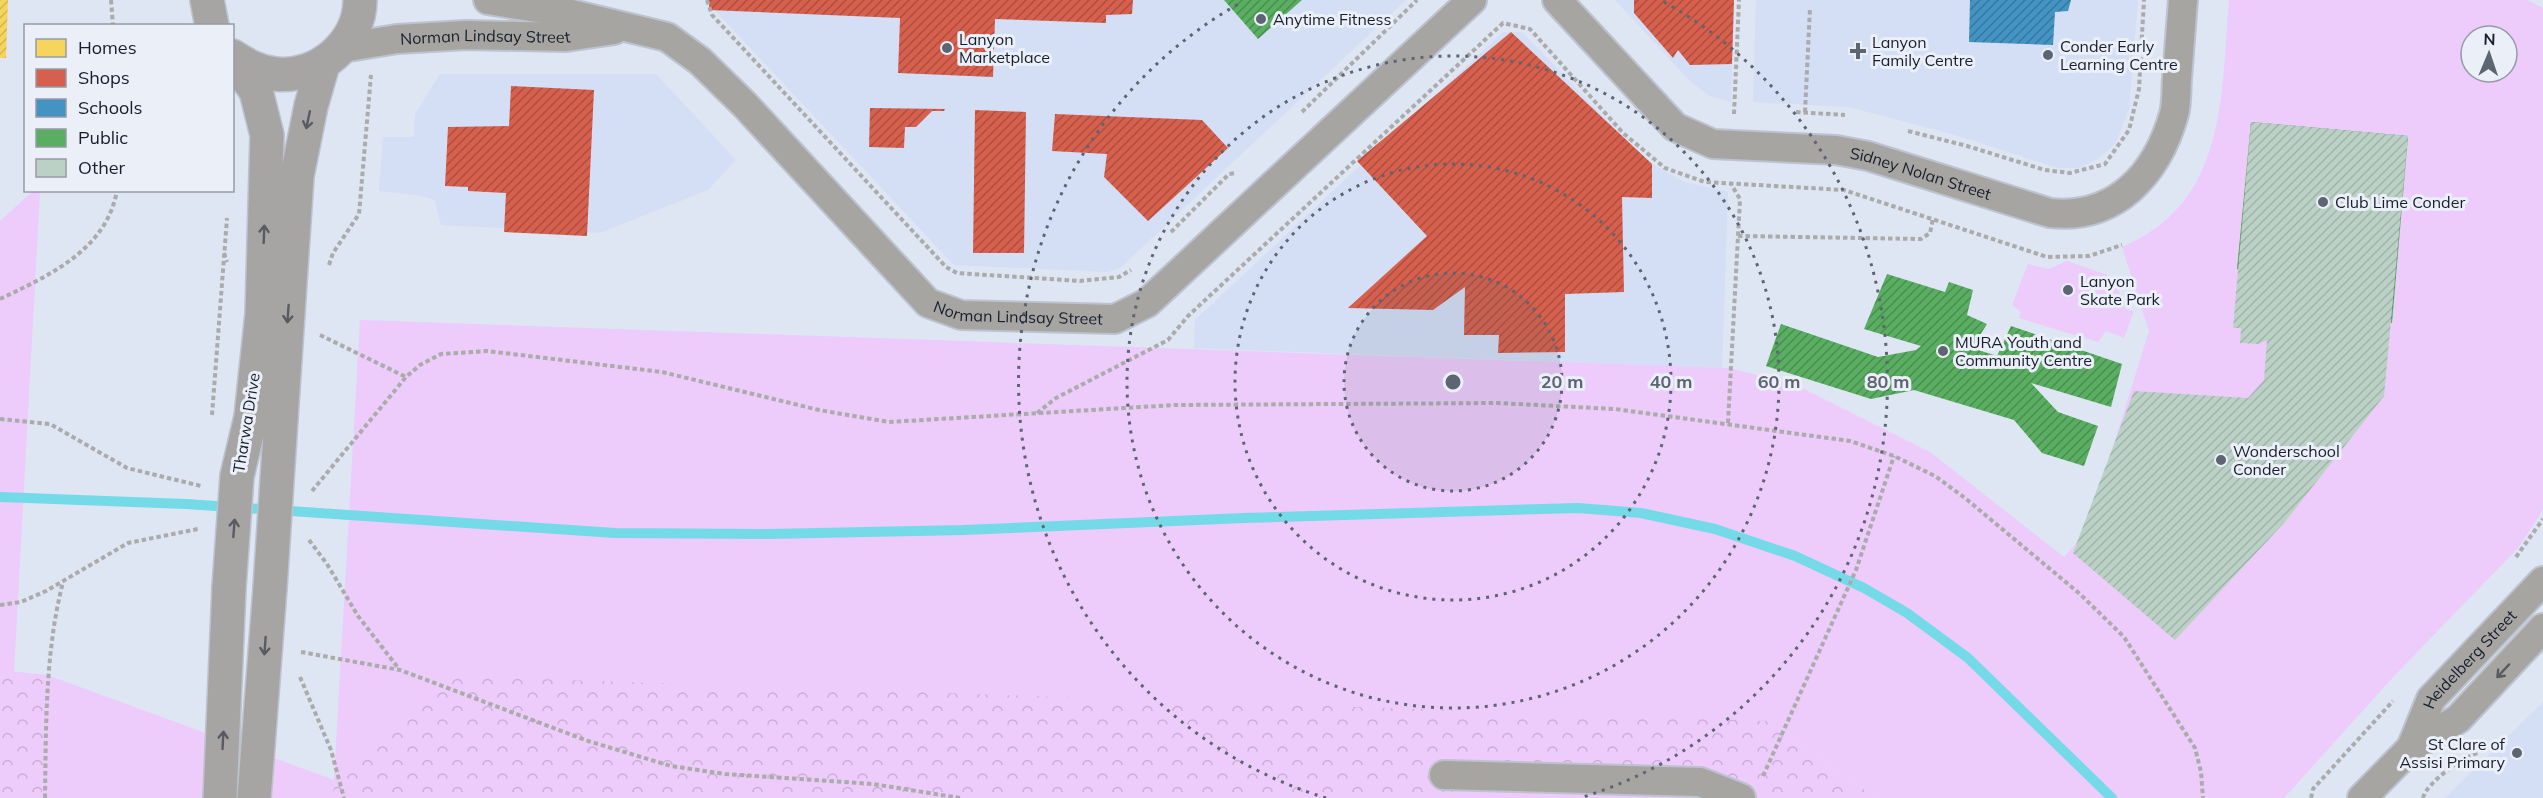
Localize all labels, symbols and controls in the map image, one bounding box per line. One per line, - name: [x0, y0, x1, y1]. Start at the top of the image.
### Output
- place label: Anytime Fitness: [1273, 9, 1391, 29]
- marker: Anytime Fitness: [1254, 12, 1268, 26]
- legend: [24, 24, 234, 192]
- north arrow: [2459, 24, 2519, 84]
- street label: Norman Lindsay Street: [400, 25, 572, 49]
- place label: Lanyon Marketplace: [959, 29, 1050, 67]
- text: N: [2483, 29, 2496, 49]
- place label: Lanyon Family Centre: [1872, 32, 1973, 70]
- text: Homes: [78, 36, 137, 59]
- place label: Conder Early Learning Centre: [2060, 36, 2178, 74]
- marker: Lanyon Marketplace: [940, 41, 954, 55]
- marker: Lanyon Family Centre: [1849, 42, 1867, 60]
- marker: Conder Early Learning Centre: [2041, 48, 2055, 62]
- text: Shops: [78, 66, 130, 89]
- text: Schools: [78, 96, 143, 119]
- one-way arrow: [302, 110, 313, 130]
- text: Public: [78, 126, 128, 149]
- street label: Sidney Nolan Street: [1849, 143, 1994, 204]
- text: Other: [78, 156, 126, 179]
- place label: Club Lime Conder: [2335, 192, 2465, 212]
- marker: Club Lime Conder: [2316, 195, 2330, 209]
- one-way arrow: [258, 225, 270, 245]
- place label: Lanyon Skate Park: [2080, 271, 2161, 309]
- marker: Lanyon Skate Park: [2061, 283, 2075, 297]
- street label: Norman Lindsay Street: [931, 296, 1103, 329]
- one-way arrow: [282, 304, 293, 324]
- place label: MURA Youth and Community Centre: [1955, 332, 2092, 370]
- marker: MURA Youth and Community Centre: [1936, 344, 1950, 358]
- text: 20 m: [1541, 370, 1583, 393]
- text: 40 m: [1650, 370, 1692, 393]
- text: 60 m: [1758, 370, 1800, 393]
- text: 80 m: [1867, 370, 1909, 393]
- street label: Tharwa Drive: [228, 372, 264, 474]
- centre of rings: [1443, 372, 1463, 392]
- place label: Wonderschool Conder: [2233, 441, 2340, 479]
- marker: Wonderschool Conder: [2214, 453, 2228, 467]
- one-way arrow: [228, 519, 239, 539]
- street label: Heidelberg Street: [2418, 605, 2521, 712]
- one-way arrow: [260, 636, 271, 656]
- one-way arrow: [2496, 663, 2510, 678]
- one-way arrow: [217, 730, 228, 750]
- place label: St Clare of Assisi Primary: [2399, 734, 2506, 772]
- marker: St Clare of Assisi Primary: [2510, 746, 2524, 760]

